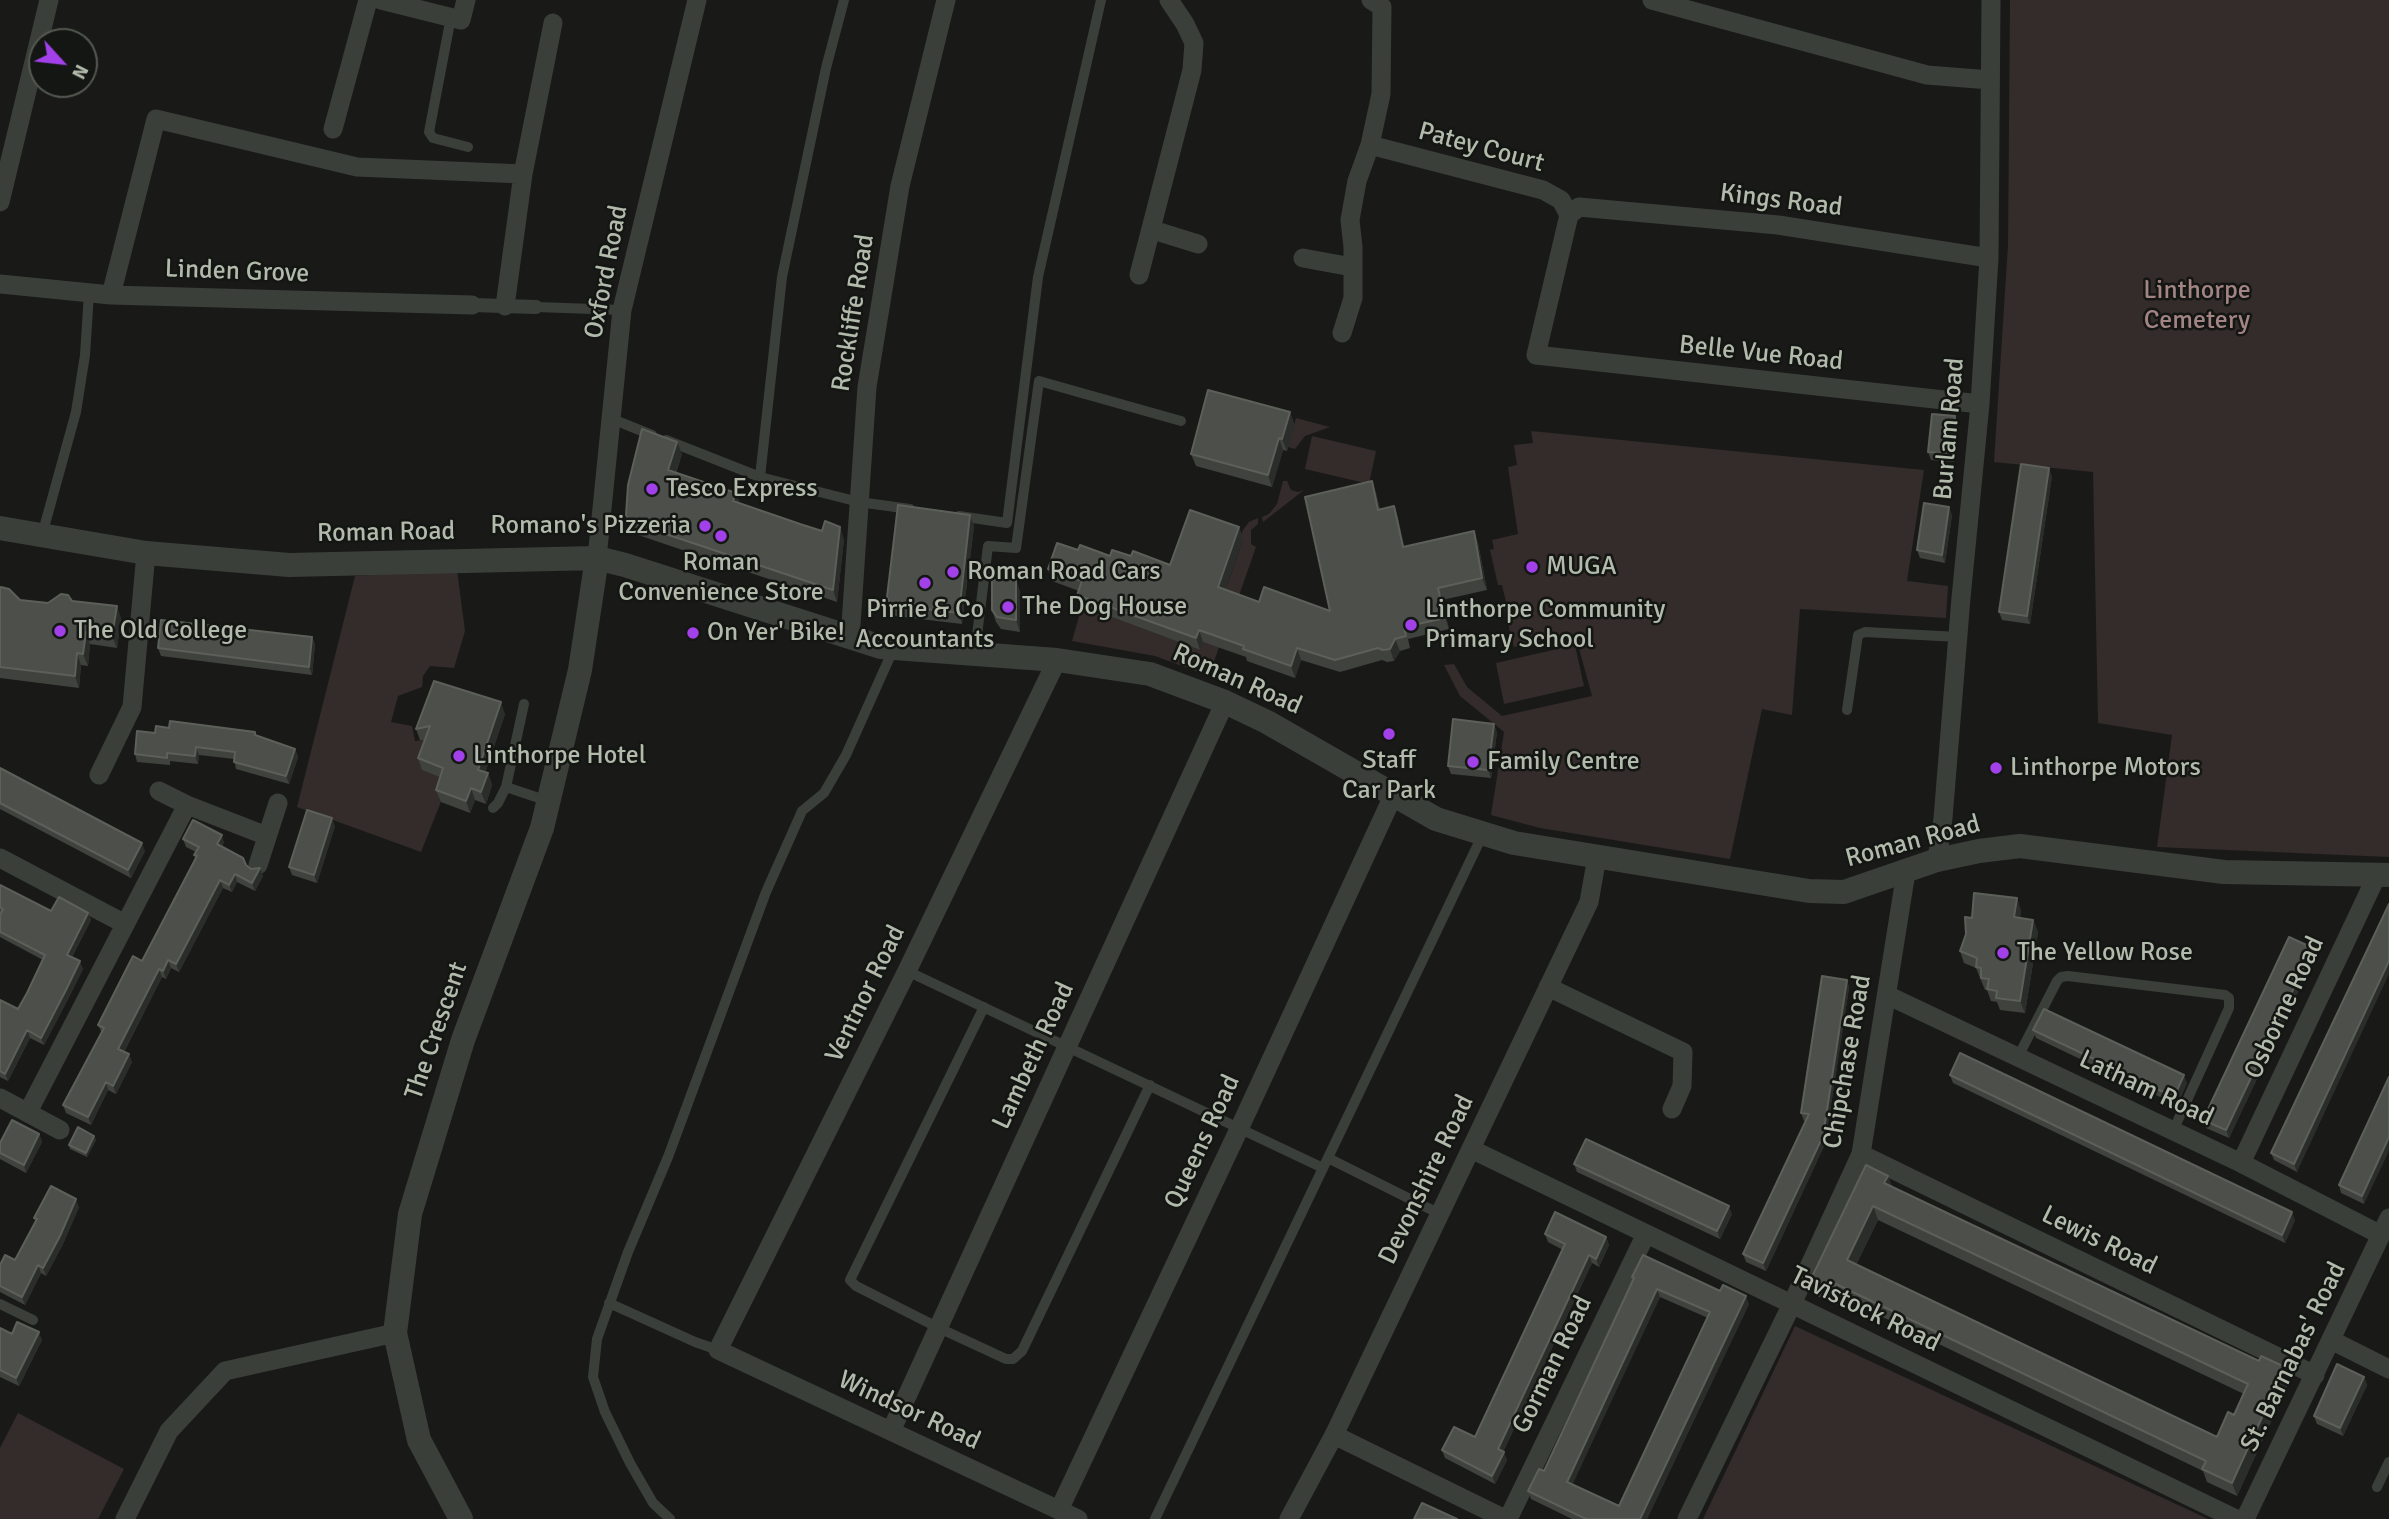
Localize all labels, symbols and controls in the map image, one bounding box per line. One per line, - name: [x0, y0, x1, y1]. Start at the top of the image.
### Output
- north arrow: [28, 28, 98, 98]
- text: N: [66, 60, 94, 83]
- street label: Patey Court: [1415, 116, 1547, 180]
- street label: Kings Road: [1718, 178, 1844, 224]
- street label: Oxford Road: [579, 203, 635, 341]
- street label: Rockliffe Road: [826, 232, 882, 394]
- street label: Linden Grove: [164, 254, 310, 290]
- park label: Linthorpe Cemetery: [2143, 275, 2251, 336]
- street label: Belle Vue Road: [1677, 330, 1845, 378]
- street label: Burlam Road: [1928, 357, 1972, 501]
- place label: Tesco Express: [666, 473, 818, 505]
- marker: Tesco Express: [644, 481, 660, 497]
- place label: Romano's Pizzeria: [490, 510, 691, 542]
- street label: Roman Road: [317, 516, 455, 550]
- marker: Romano's Pizzeria: [697, 518, 713, 534]
- marker: Roman Convenience Store: [713, 528, 729, 544]
- place label: Roman Convenience Store: [618, 547, 824, 608]
- place label: MUGA: [1546, 551, 1617, 583]
- place label: Roman Road Cars: [967, 556, 1161, 588]
- marker: MUGA: [1524, 559, 1540, 575]
- marker: Roman Road Cars: [945, 564, 961, 580]
- marker: Pirrie & Co Accountants: [917, 575, 933, 591]
- place label: The Dog House: [1022, 591, 1187, 623]
- place label: Pirrie & Co Accountants: [856, 594, 994, 656]
- place label: Linthorpe Community Primary School: [1425, 594, 1665, 656]
- marker: The Dog House: [1000, 599, 1016, 615]
- place label: The Old College: [74, 615, 247, 647]
- place label: On Yer' Bike!: [707, 617, 845, 649]
- marker: Linthorpe Community Primary School: [1403, 617, 1419, 633]
- marker: The Old College: [52, 623, 68, 639]
- marker: On Yer' Bike!: [685, 625, 701, 641]
- street label: Roman Road: [1168, 638, 1306, 722]
- marker: Staff Car Park: [1381, 726, 1397, 742]
- place label: Linthorpe Hotel: [473, 740, 647, 772]
- place label: Staff Car Park: [1342, 745, 1436, 806]
- place label: Family Centre: [1487, 746, 1640, 778]
- marker: Linthorpe Hotel: [451, 748, 467, 764]
- place label: Linthorpe Motors: [2010, 752, 2201, 784]
- marker: Family Centre: [1465, 754, 1481, 770]
- marker: Linthorpe Motors: [1988, 760, 2004, 776]
- street label: Roman Road: [1842, 809, 1984, 875]
- street label: Ventnor Road: [819, 920, 913, 1068]
- street label: Osborne Road: [2238, 932, 2332, 1084]
- place label: The Yellow Rose: [2017, 937, 2193, 969]
- marker: The Yellow Rose: [1995, 945, 2011, 961]
- street label: The Crescent: [399, 958, 475, 1104]
- street label: Chipchase Road: [1817, 973, 1879, 1151]
- street label: Lambeth Road: [986, 978, 1082, 1134]
- street label: Latham Road: [2074, 1044, 2218, 1134]
- street label: Queens Road: [1158, 1070, 1248, 1214]
- street label: Devonshire Road: [1372, 1090, 1482, 1270]
- street label: Lewis Road: [2036, 1200, 2162, 1282]
- street label: St. Barnabas' Road: [2235, 1257, 2353, 1457]
- street label: Tavistock Road: [1785, 1260, 1945, 1360]
- street label: Gorman Road: [1506, 1291, 1600, 1439]
- street label: Windsor Road: [833, 1365, 985, 1457]

